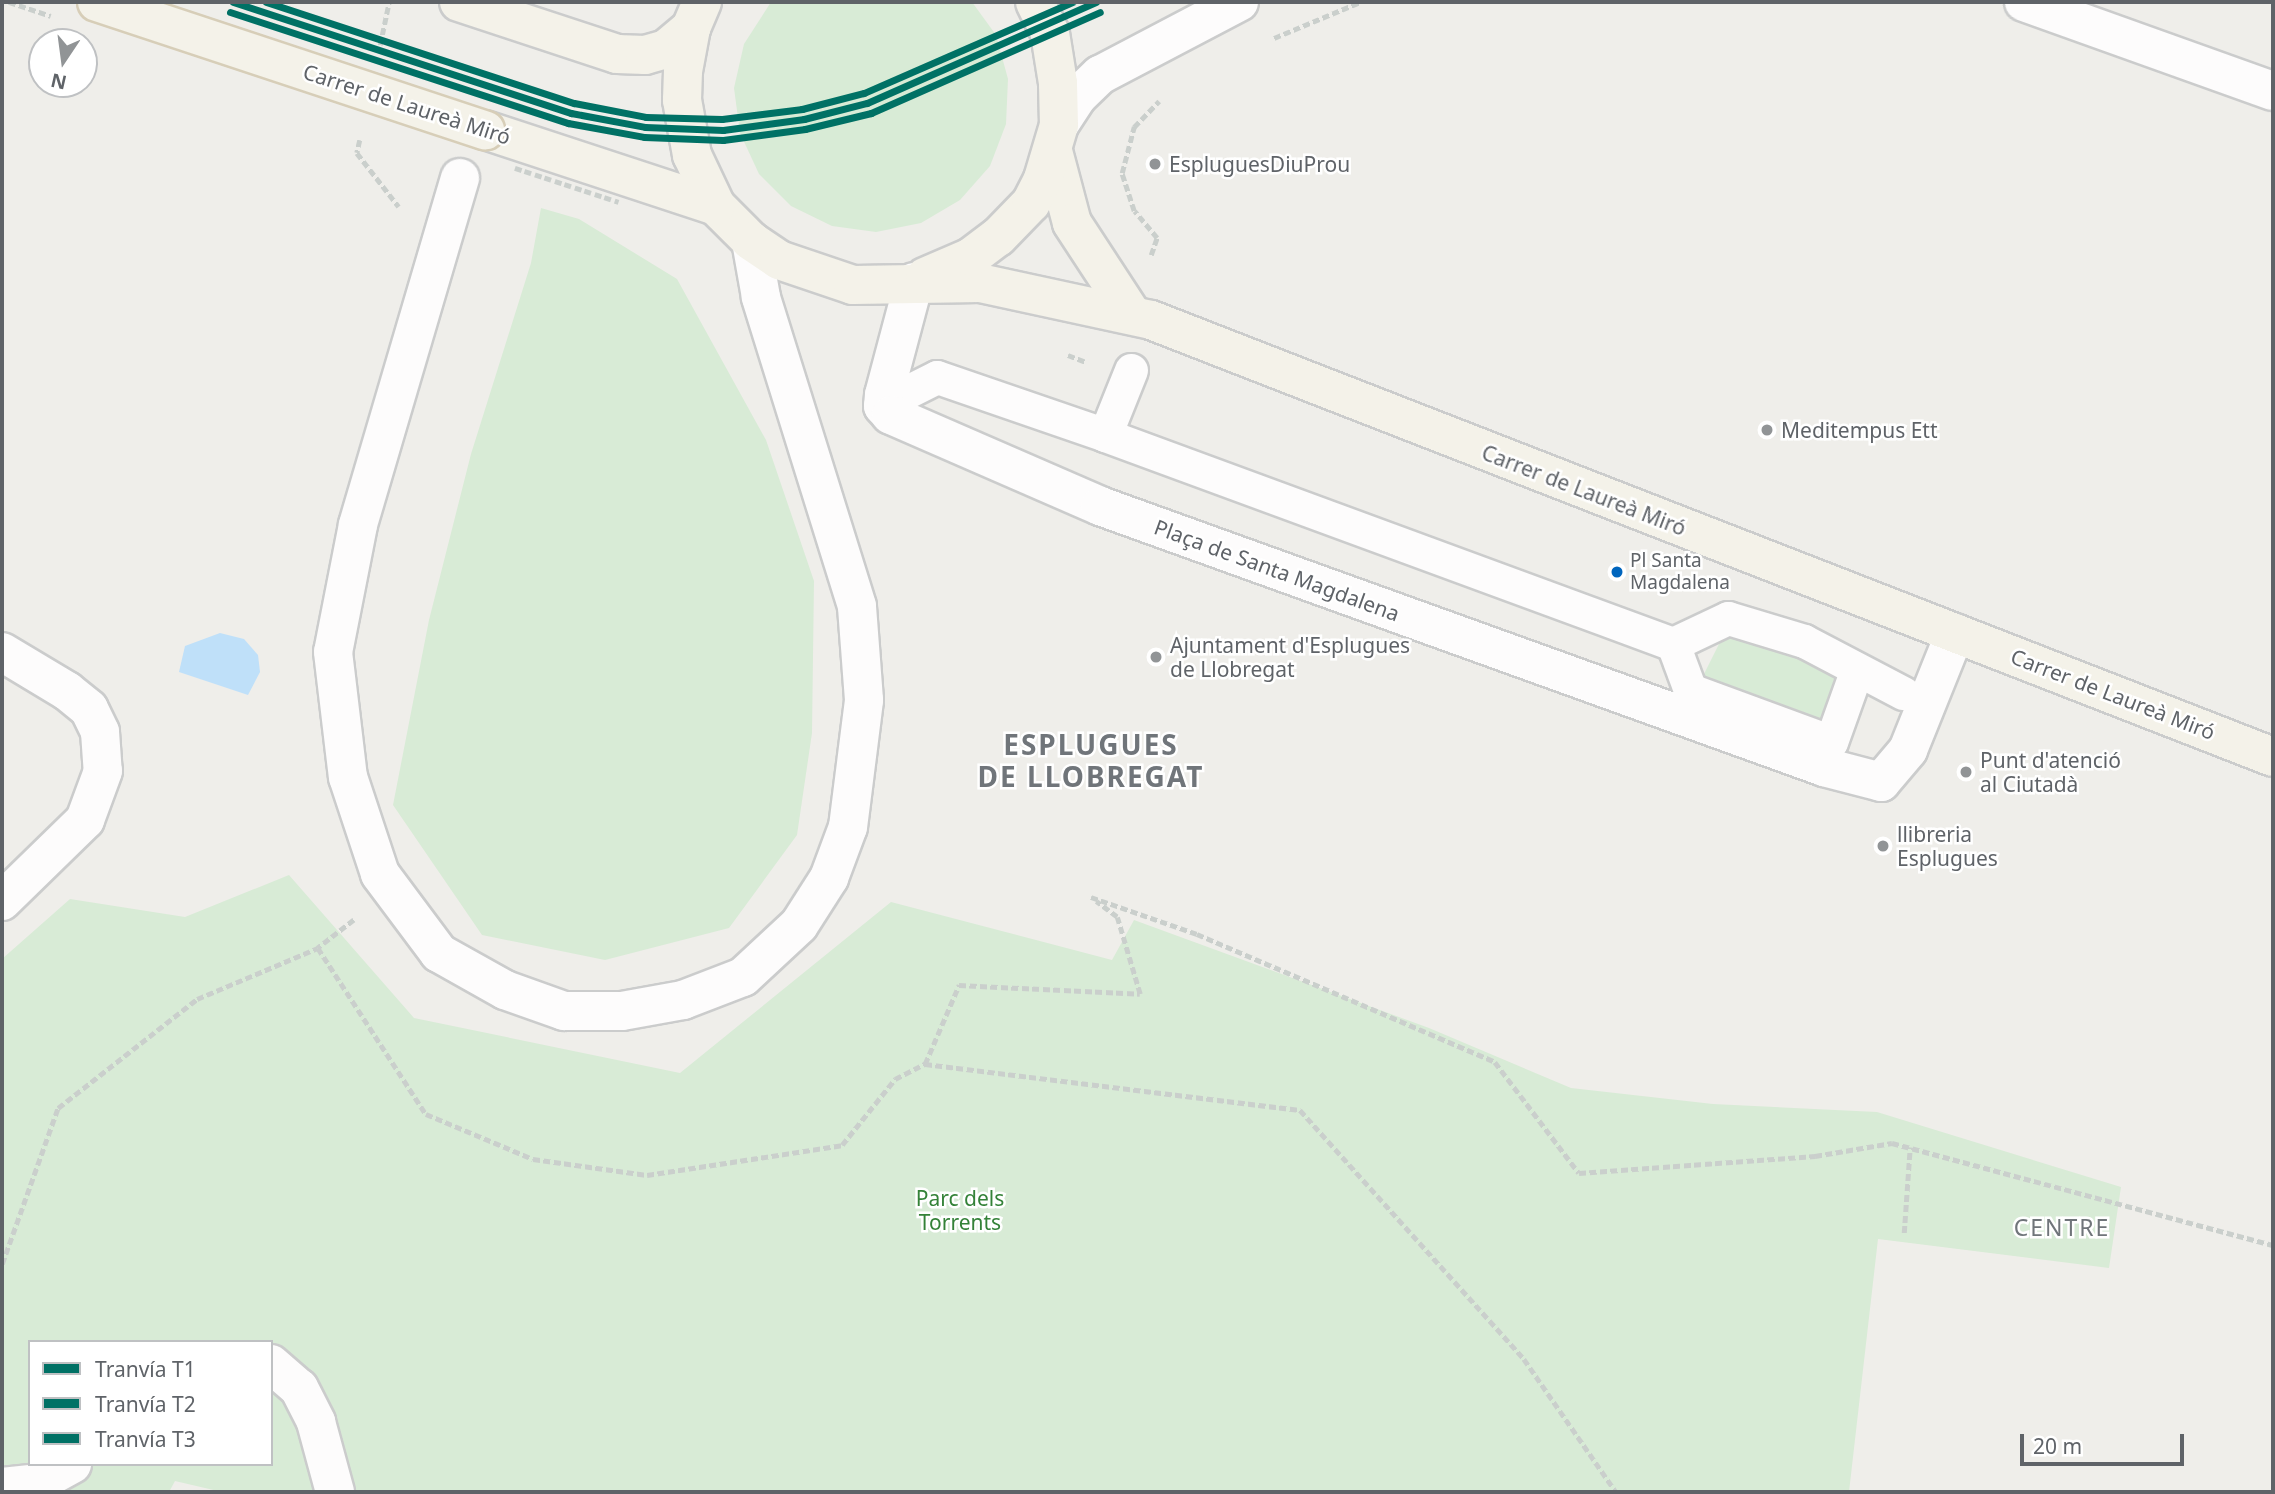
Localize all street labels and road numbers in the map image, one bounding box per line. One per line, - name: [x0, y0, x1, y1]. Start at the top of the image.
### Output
- street label: Carrer de Laureà Miró: [300, 59, 514, 149]
- street label: Carrer de Laureà Miró: [1478, 439, 1690, 541]
- street label: Plaça de Santa Magdalena: [1151, 514, 1403, 626]
- street label: Carrer de Laureà Miró: [2007, 643, 2219, 745]

